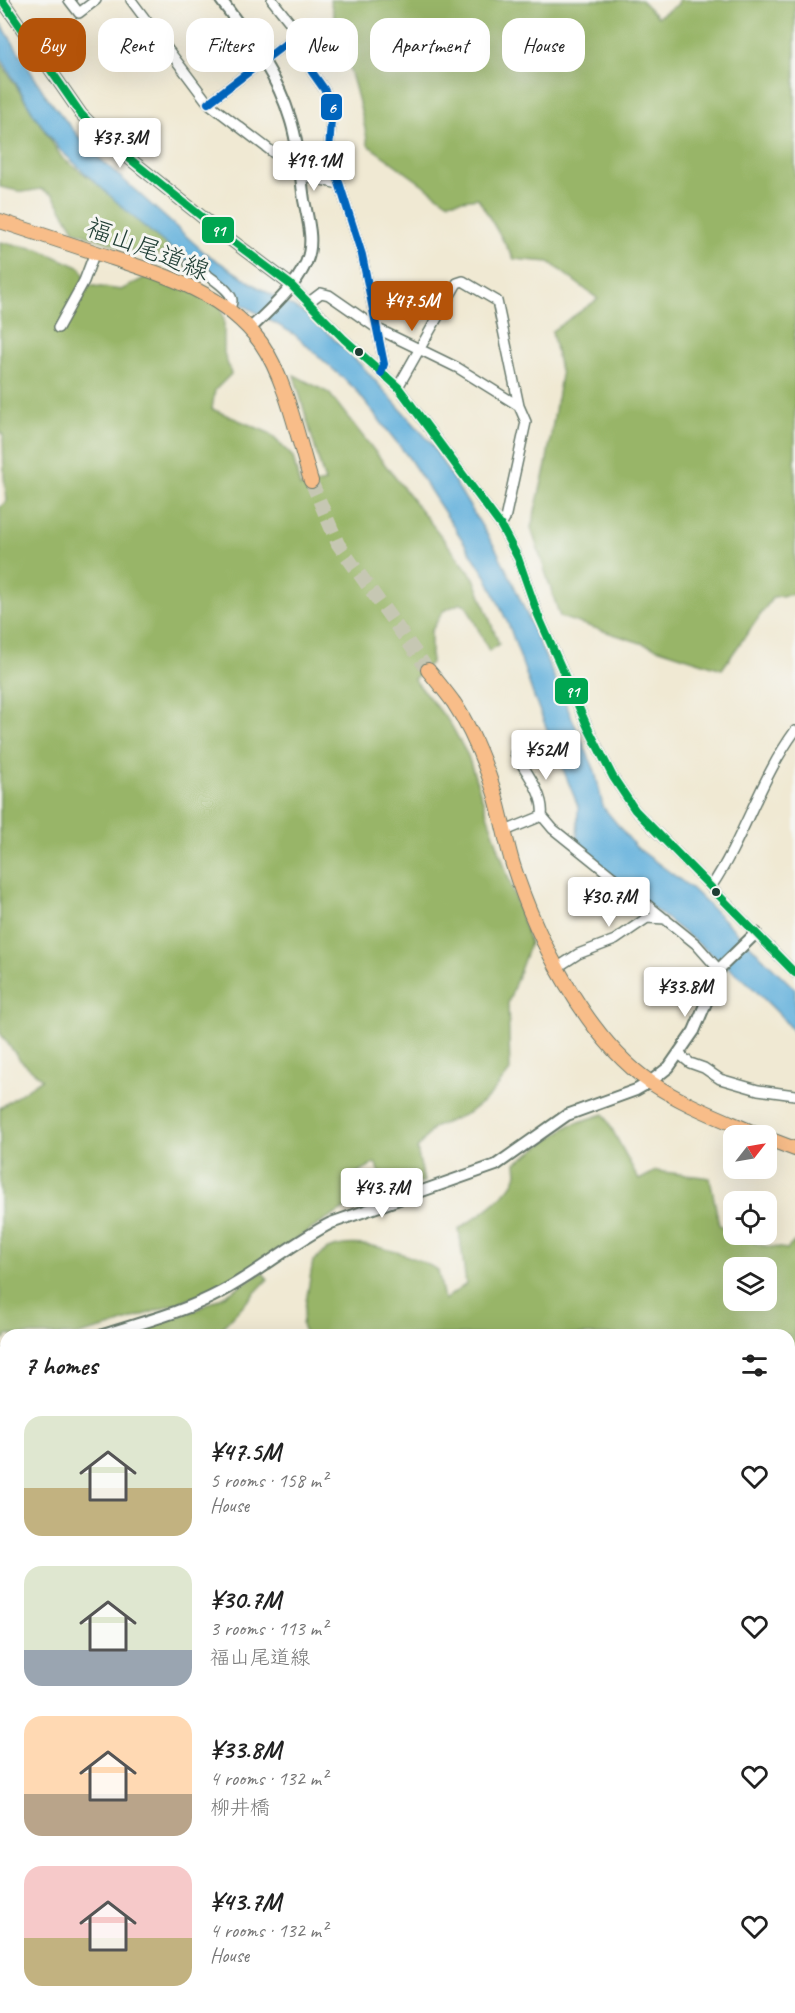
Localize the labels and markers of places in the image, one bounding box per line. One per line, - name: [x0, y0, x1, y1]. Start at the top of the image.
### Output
- pin: ¥37.3M: [71, 118, 169, 169]
- pin: ¥19.1M: [265, 141, 363, 192]
- pin: ¥47.5M: [363, 281, 461, 332]
- unlabelled marker: [353, 346, 365, 358]
- pin: ¥52M: [510, 730, 582, 781]
- pin: ¥30.7M: [560, 877, 658, 928]
- unlabelled marker: [710, 886, 722, 898]
- pin: ¥33.8M: [636, 967, 734, 1018]
- pin: ¥43.7M: [333, 1168, 431, 1219]

